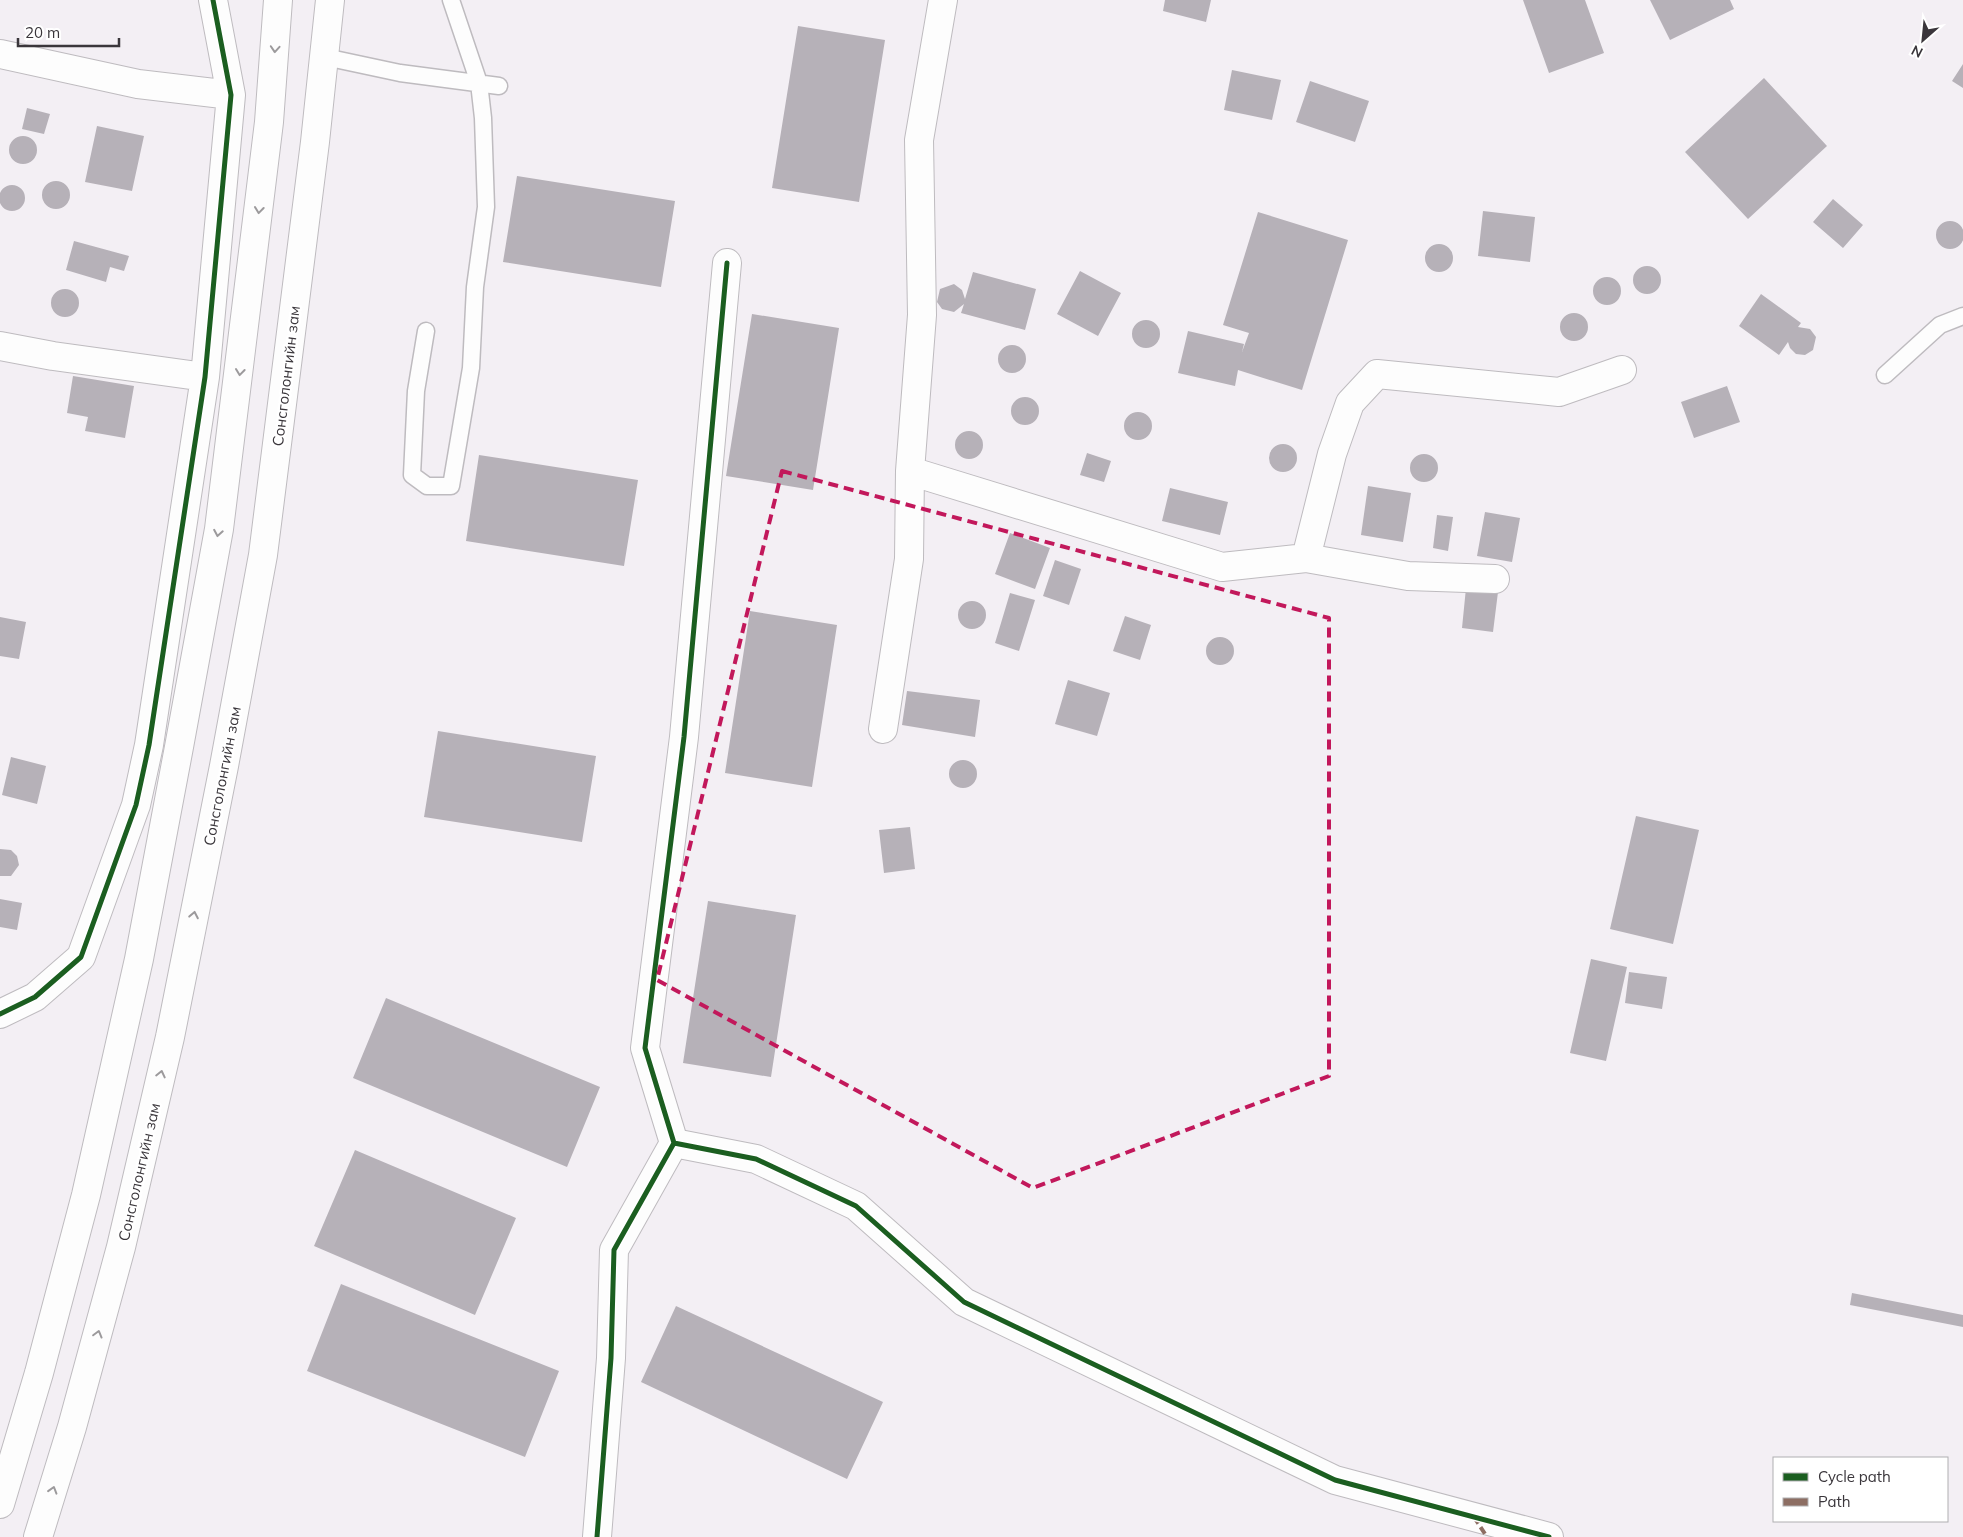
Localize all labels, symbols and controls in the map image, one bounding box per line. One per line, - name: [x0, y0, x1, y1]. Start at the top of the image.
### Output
- scale bar: [18, 15, 119, 47]
- north arrow: [1898, 15, 1948, 65]
- text: 20 m: [25, 23, 60, 42]
- text: N: [1908, 41, 1926, 62]
- one-way arrow: [269, 45, 280, 53]
- one-way arrow: [254, 207, 265, 215]
- street label: Сонсголонгийн зам: [268, 305, 304, 447]
- one-way arrow: [235, 368, 246, 376]
- one-way arrow: [214, 528, 224, 537]
- street label: Сонсголонгийн зам: [199, 705, 245, 847]
- one-way arrow: [188, 911, 199, 920]
- one-way arrow: [155, 1070, 166, 1079]
- street label: Сонсголонгийн зам: [114, 1101, 164, 1243]
- one-way arrow: [92, 1331, 102, 1339]
- legend: [1773, 1457, 1948, 1522]
- text: Cycle path: [1818, 1467, 1891, 1486]
- one-way arrow: [47, 1487, 57, 1495]
- text: Path: [1818, 1492, 1850, 1511]

